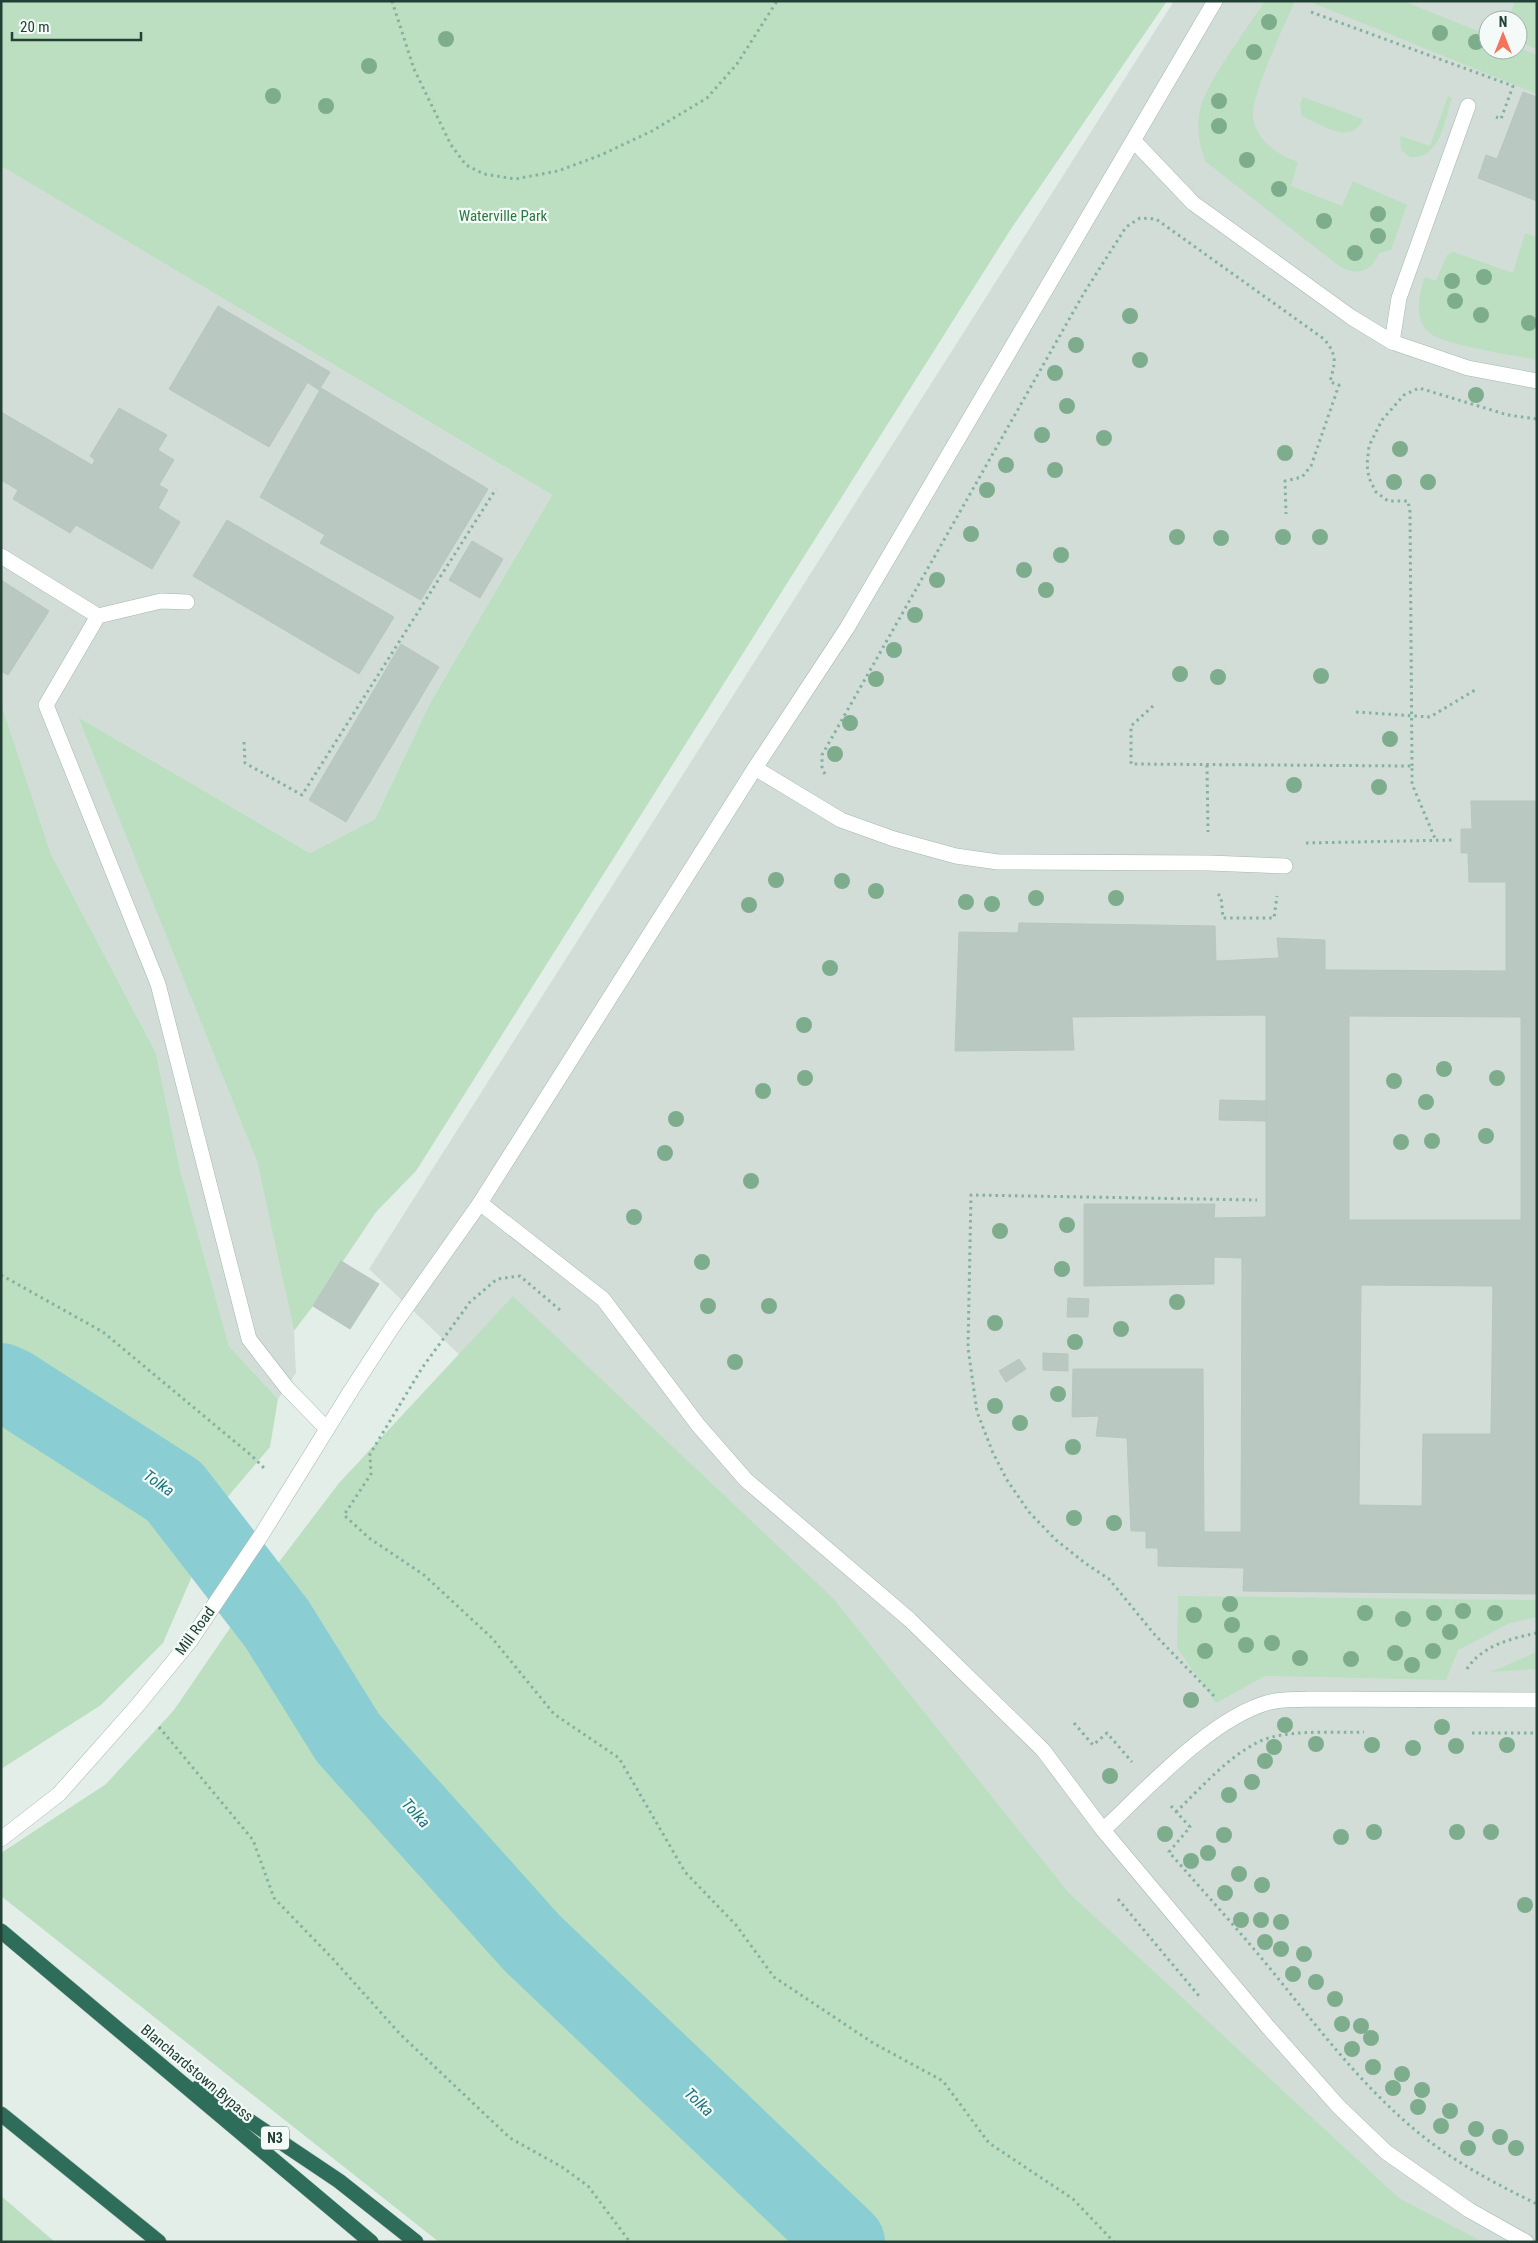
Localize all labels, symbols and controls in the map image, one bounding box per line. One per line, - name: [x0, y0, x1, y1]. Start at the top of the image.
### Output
- scale bar: [12, 10, 141, 42]
- north arrow: [1478, 10, 1528, 60]
- text: N: [1499, 14, 1507, 30]
- text: 20 m: [20, 18, 50, 36]
- park label: Waterville Park: [459, 207, 547, 225]
- water label: Tolka: [140, 1466, 178, 1500]
- street label: Mill Road: [171, 1603, 219, 1659]
- water label: Tolka: [398, 1794, 434, 1832]
- street label: Blanchardstown Bypass: [137, 2021, 257, 2125]
- water label: Tolka: [680, 2084, 718, 2120]
- road number: N3: [261, 2126, 289, 2150]

